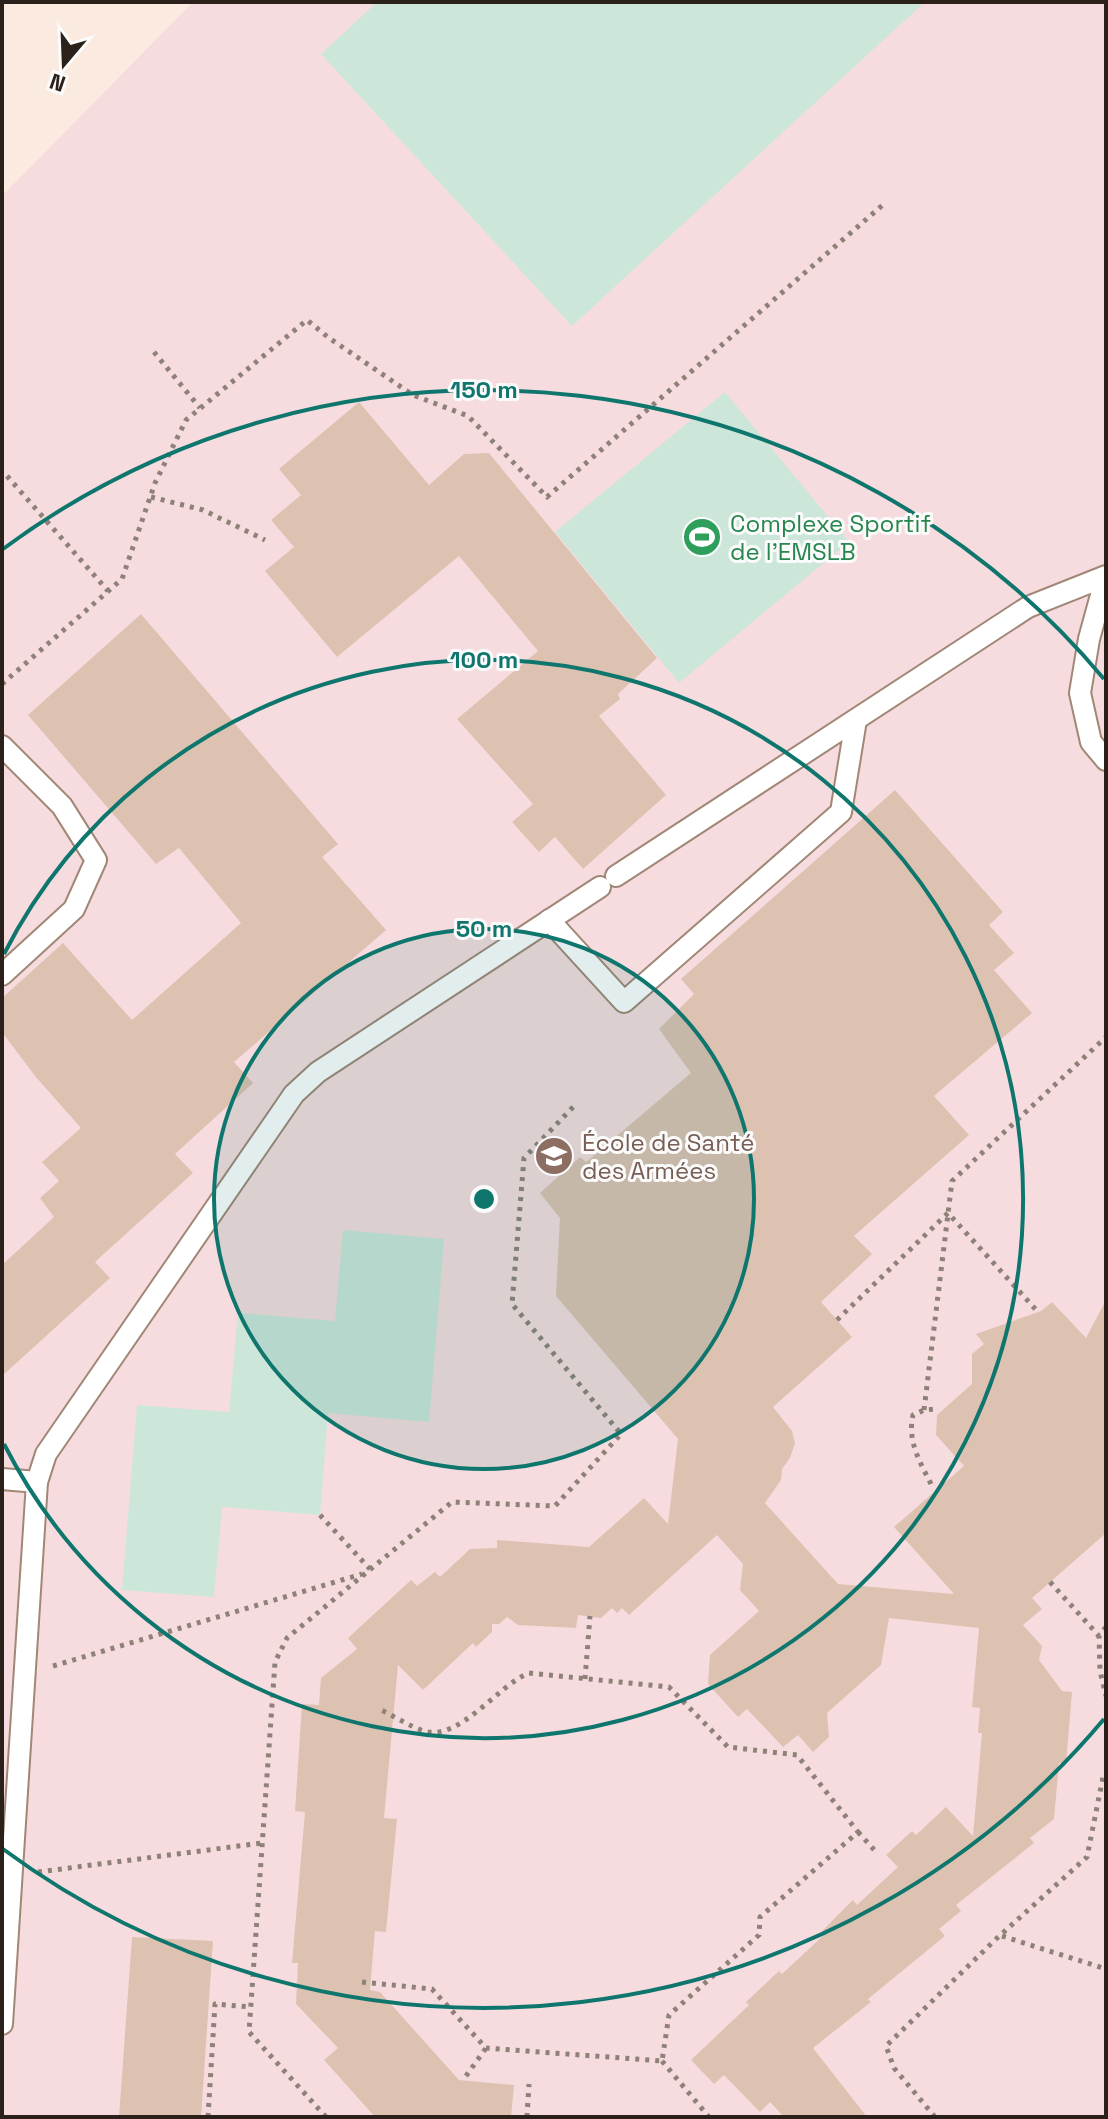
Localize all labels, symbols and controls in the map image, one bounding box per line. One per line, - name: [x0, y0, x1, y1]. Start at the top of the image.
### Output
- north arrow: [24, 24, 104, 104]
- text: N: [46, 67, 69, 99]
- text: 150 m: [450, 374, 518, 405]
- place label: Complexe Sportif de l'EMSLB: [730, 508, 931, 567]
- sports icon: Complexe Sportif de l'EMSLB: [681, 516, 723, 558]
- text: 100 m: [450, 644, 518, 675]
- text: 50 m: [456, 913, 512, 944]
- place label: École de Santé des Armées: [582, 1127, 754, 1186]
- school or university icon: École de Santé des Armées: [533, 1135, 575, 1177]
- centre of rings: [470, 1185, 498, 1213]

